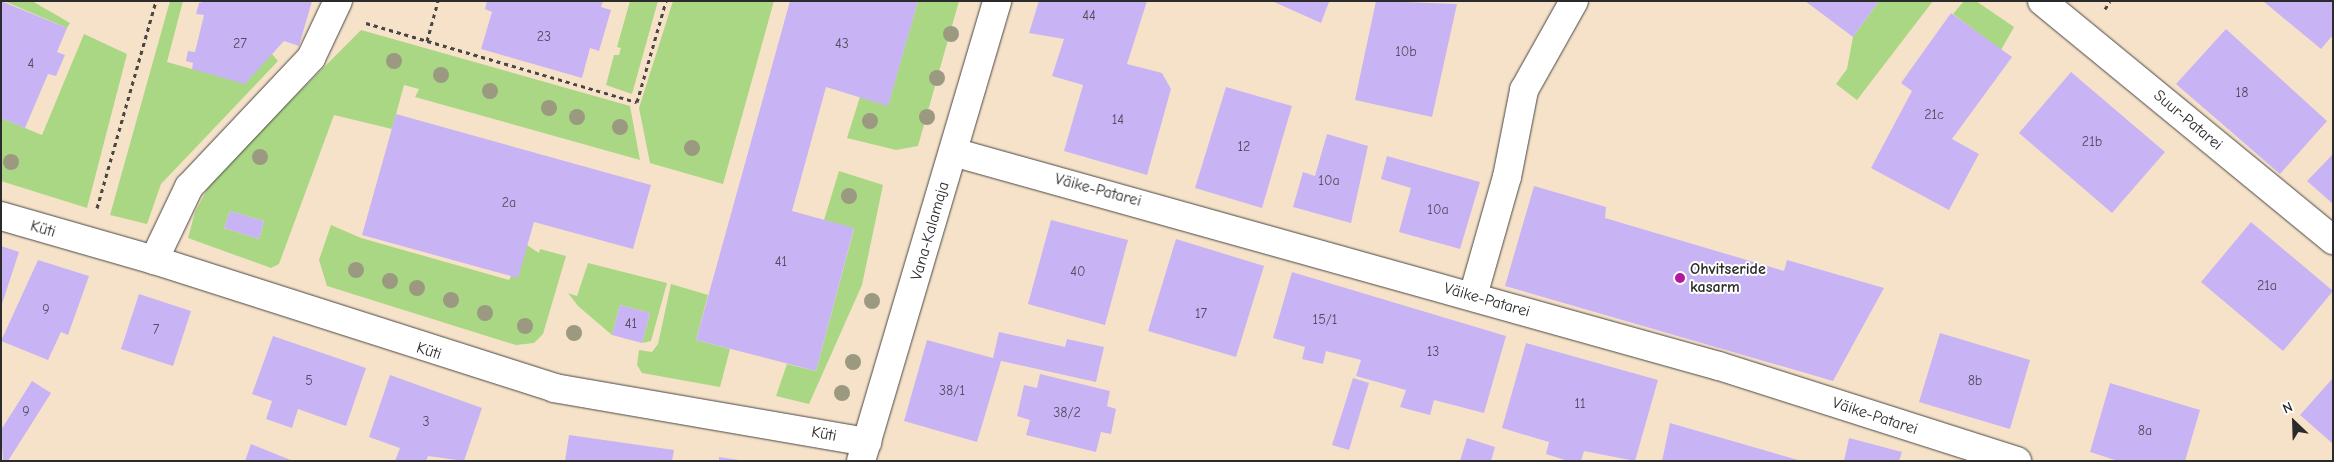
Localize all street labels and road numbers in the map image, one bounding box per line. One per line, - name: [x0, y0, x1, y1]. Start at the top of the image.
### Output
- street label: Suur-Patarei: [2150, 86, 2226, 154]
- street label: Väike-Patarei: [1053, 169, 1143, 211]
- street label: Vana-Kalamaja: [907, 179, 953, 283]
- street label: Küti: [28, 216, 58, 242]
- street label: Väike-Patarei: [1442, 279, 1532, 321]
- street label: Küti: [414, 338, 444, 364]
- street label: Väike-Patarei: [1830, 393, 1920, 439]
- street label: Küti: [810, 422, 838, 446]

